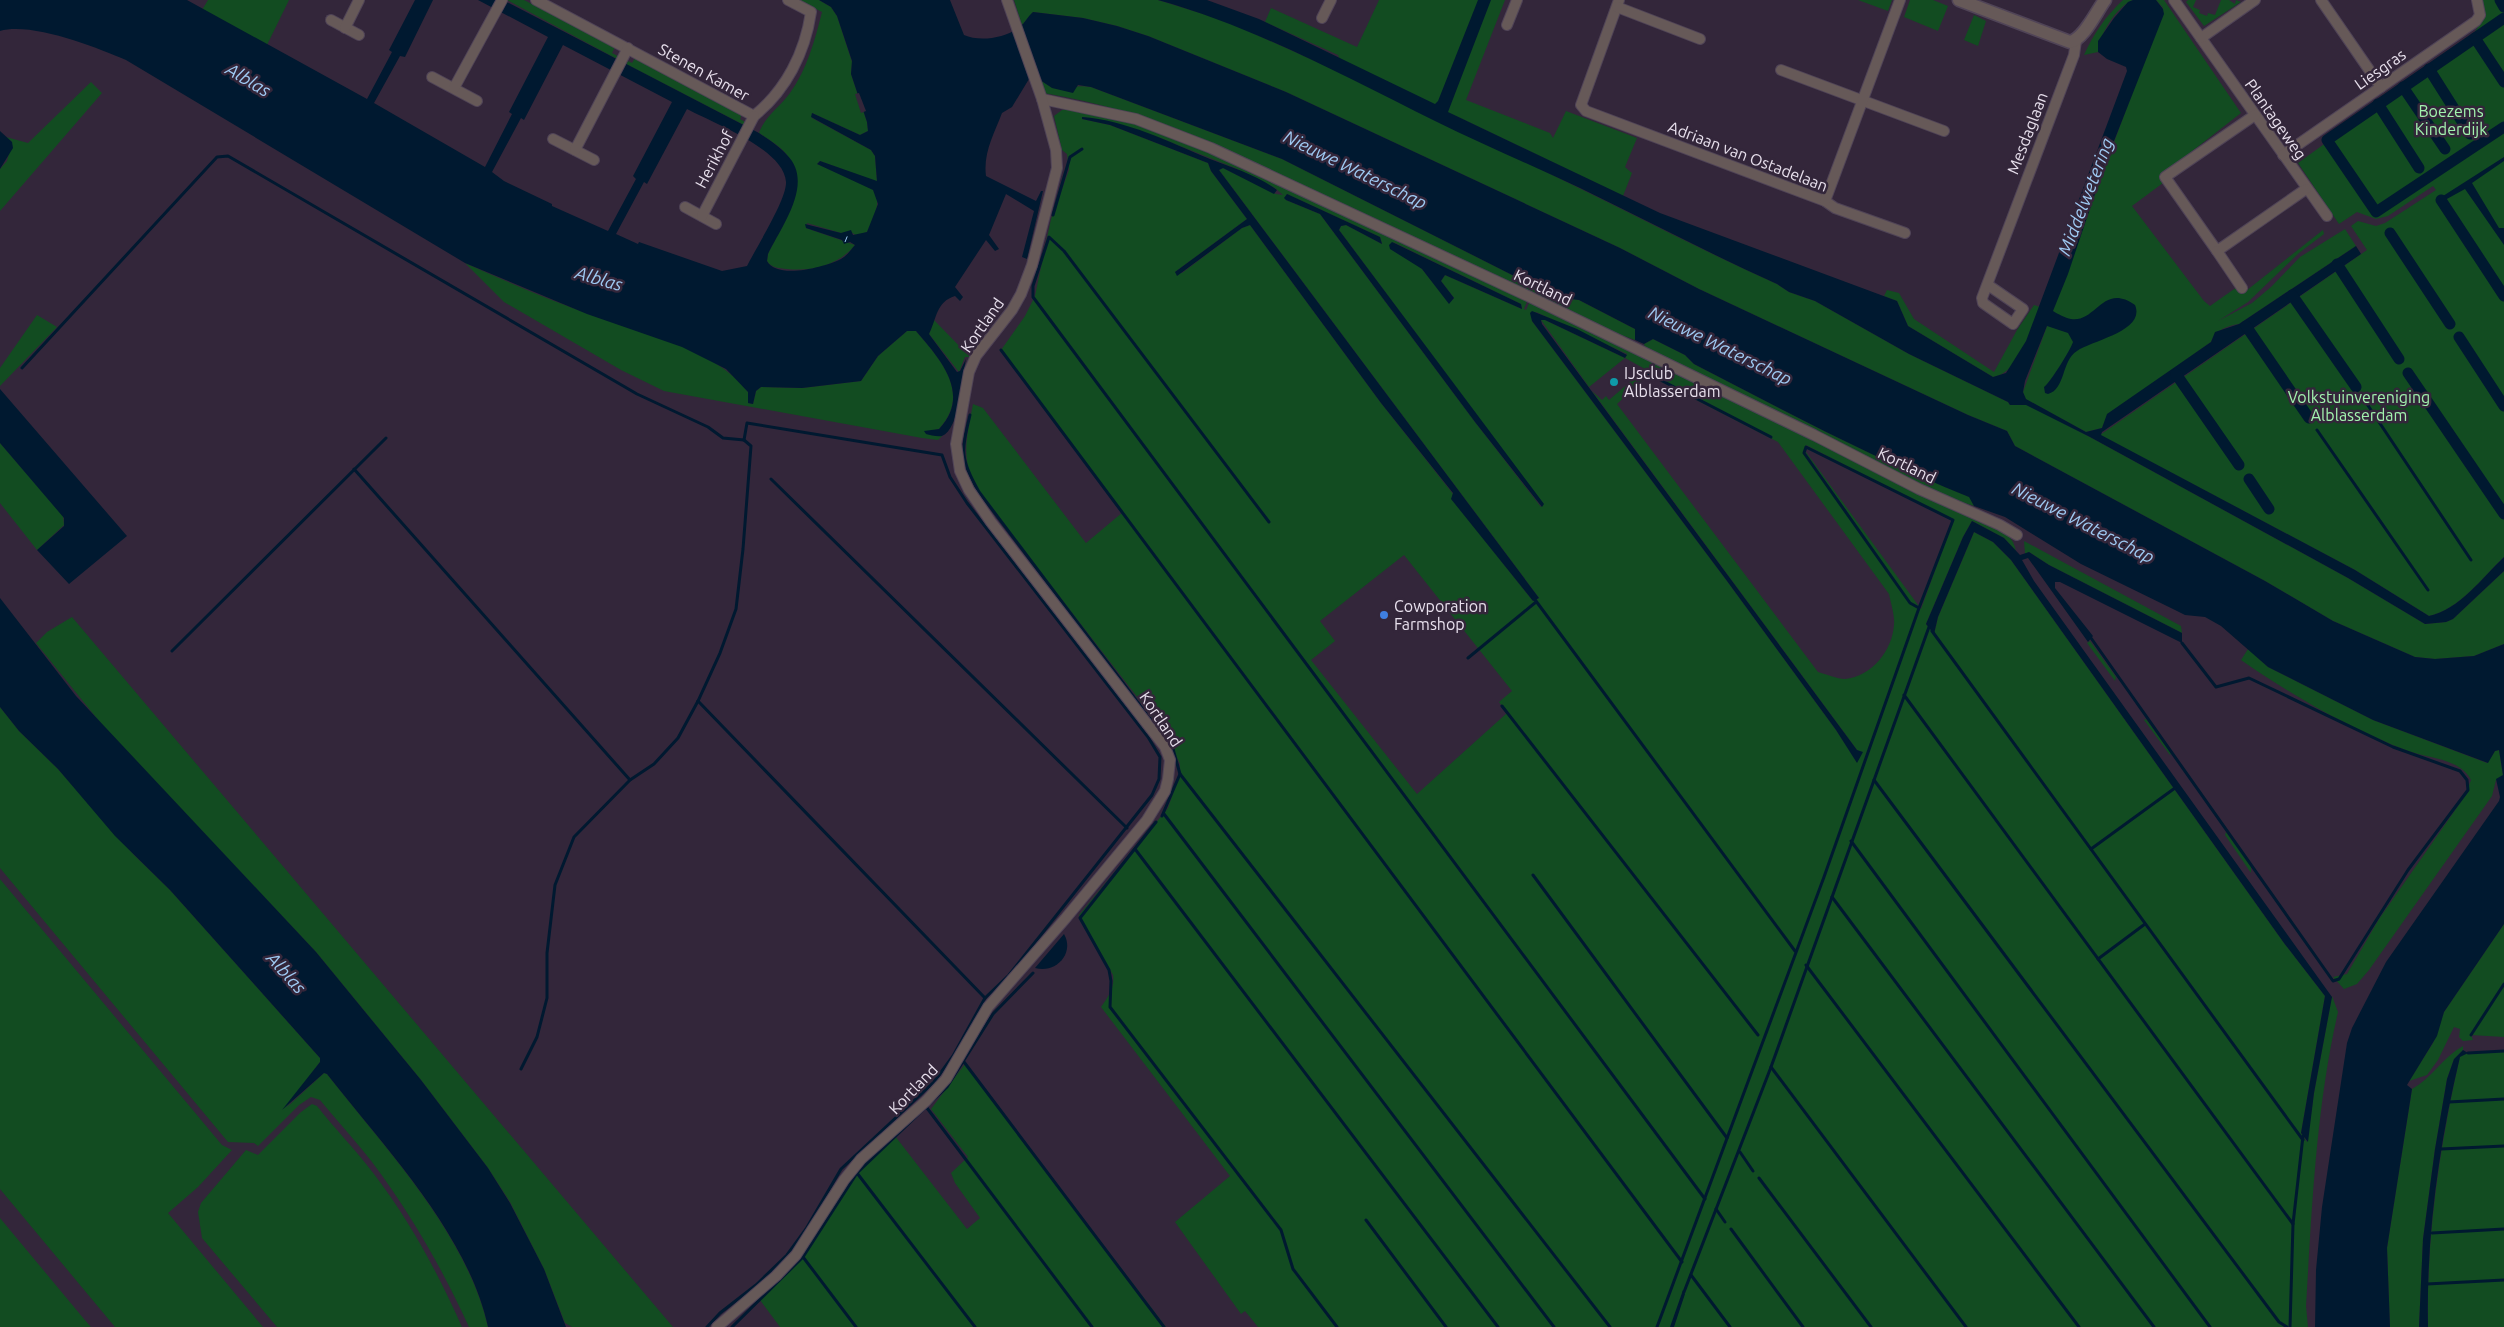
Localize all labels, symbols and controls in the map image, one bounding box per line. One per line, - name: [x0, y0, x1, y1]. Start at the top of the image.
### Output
- street label: Stenen Kamer: [656, 40, 752, 104]
- street label: Liesgras: [2351, 45, 2409, 93]
- water label: Alblas: [222, 58, 275, 100]
- street label: Plantageweg: [2242, 75, 2310, 163]
- street label: Mesdaglaan: [2003, 89, 2051, 177]
- park label: Boezems Kinderdijk: [2415, 102, 2487, 138]
- street label: Adriaan van Ostadelaan: [1666, 117, 1830, 195]
- street label: Herikhof: [691, 126, 737, 191]
- water label: Nieuwe Waterschap: [1281, 126, 1430, 212]
- water label: Middelwetering: [2053, 135, 2117, 258]
- water label: Alblas: [572, 261, 626, 294]
- street label: Kortland: [1511, 265, 1575, 309]
- street label: Kortland: [957, 294, 1007, 356]
- water label: Nieuwe Waterschap: [1646, 302, 1795, 388]
- place label: IJsclub Alblasserdam: [1624, 364, 1721, 400]
- marker: IJsclub Alblasserdam: [1608, 376, 1620, 388]
- park label: Volkstuinvereniging Alblasserdam: [2288, 388, 2430, 424]
- street label: Kortland: [1875, 443, 1939, 487]
- water label: Nieuwe Waterschap: [2009, 478, 2158, 567]
- place label: Cowporation Farmshop: [1394, 597, 1487, 633]
- marker: Cowporation Farmshop: [1378, 609, 1390, 621]
- street label: Kortland: [1136, 688, 1186, 750]
- water label: Alblas: [262, 947, 311, 997]
- street label: Kortland: [885, 1060, 941, 1118]

